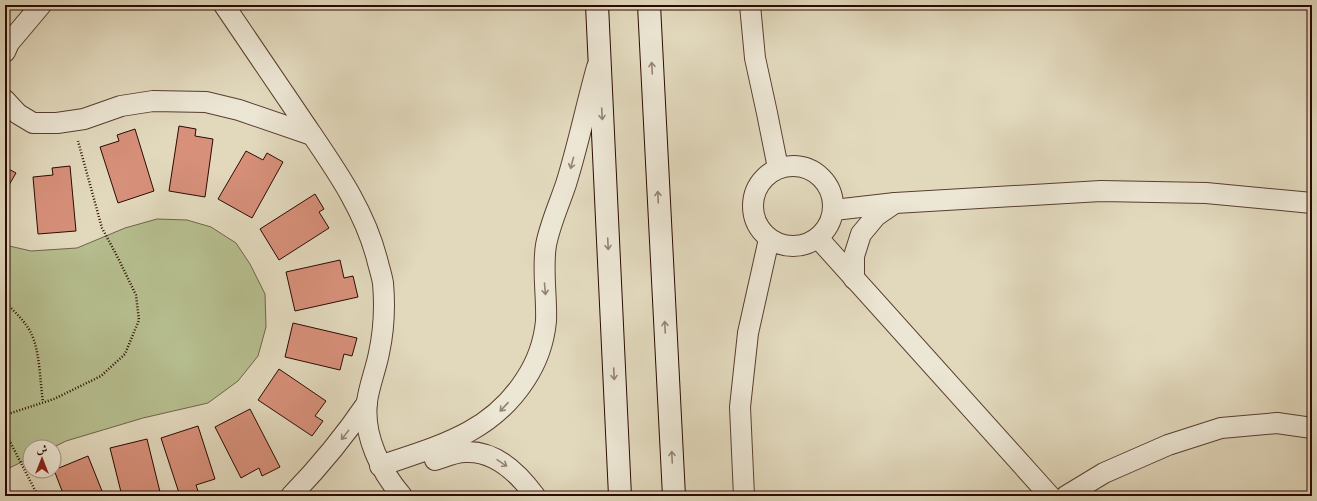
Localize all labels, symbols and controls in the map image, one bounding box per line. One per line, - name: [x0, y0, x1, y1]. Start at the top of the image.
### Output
- one-way arrow: [648, 62, 655, 75]
- one-way arrow: [598, 107, 606, 120]
- one-way arrow: [568, 156, 575, 169]
- one-way arrow: [655, 191, 662, 204]
- one-way arrow: [604, 237, 612, 250]
- one-way arrow: [541, 282, 549, 295]
- one-way arrow: [661, 321, 669, 334]
- one-way arrow: [610, 367, 618, 380]
- one-way arrow: [499, 402, 509, 412]
- one-way arrow: [340, 429, 349, 440]
- north arrow: [22, 439, 62, 479]
- text: ش: [37, 441, 48, 457]
- one-way arrow: [668, 451, 675, 464]
- one-way arrow: [496, 459, 507, 467]

